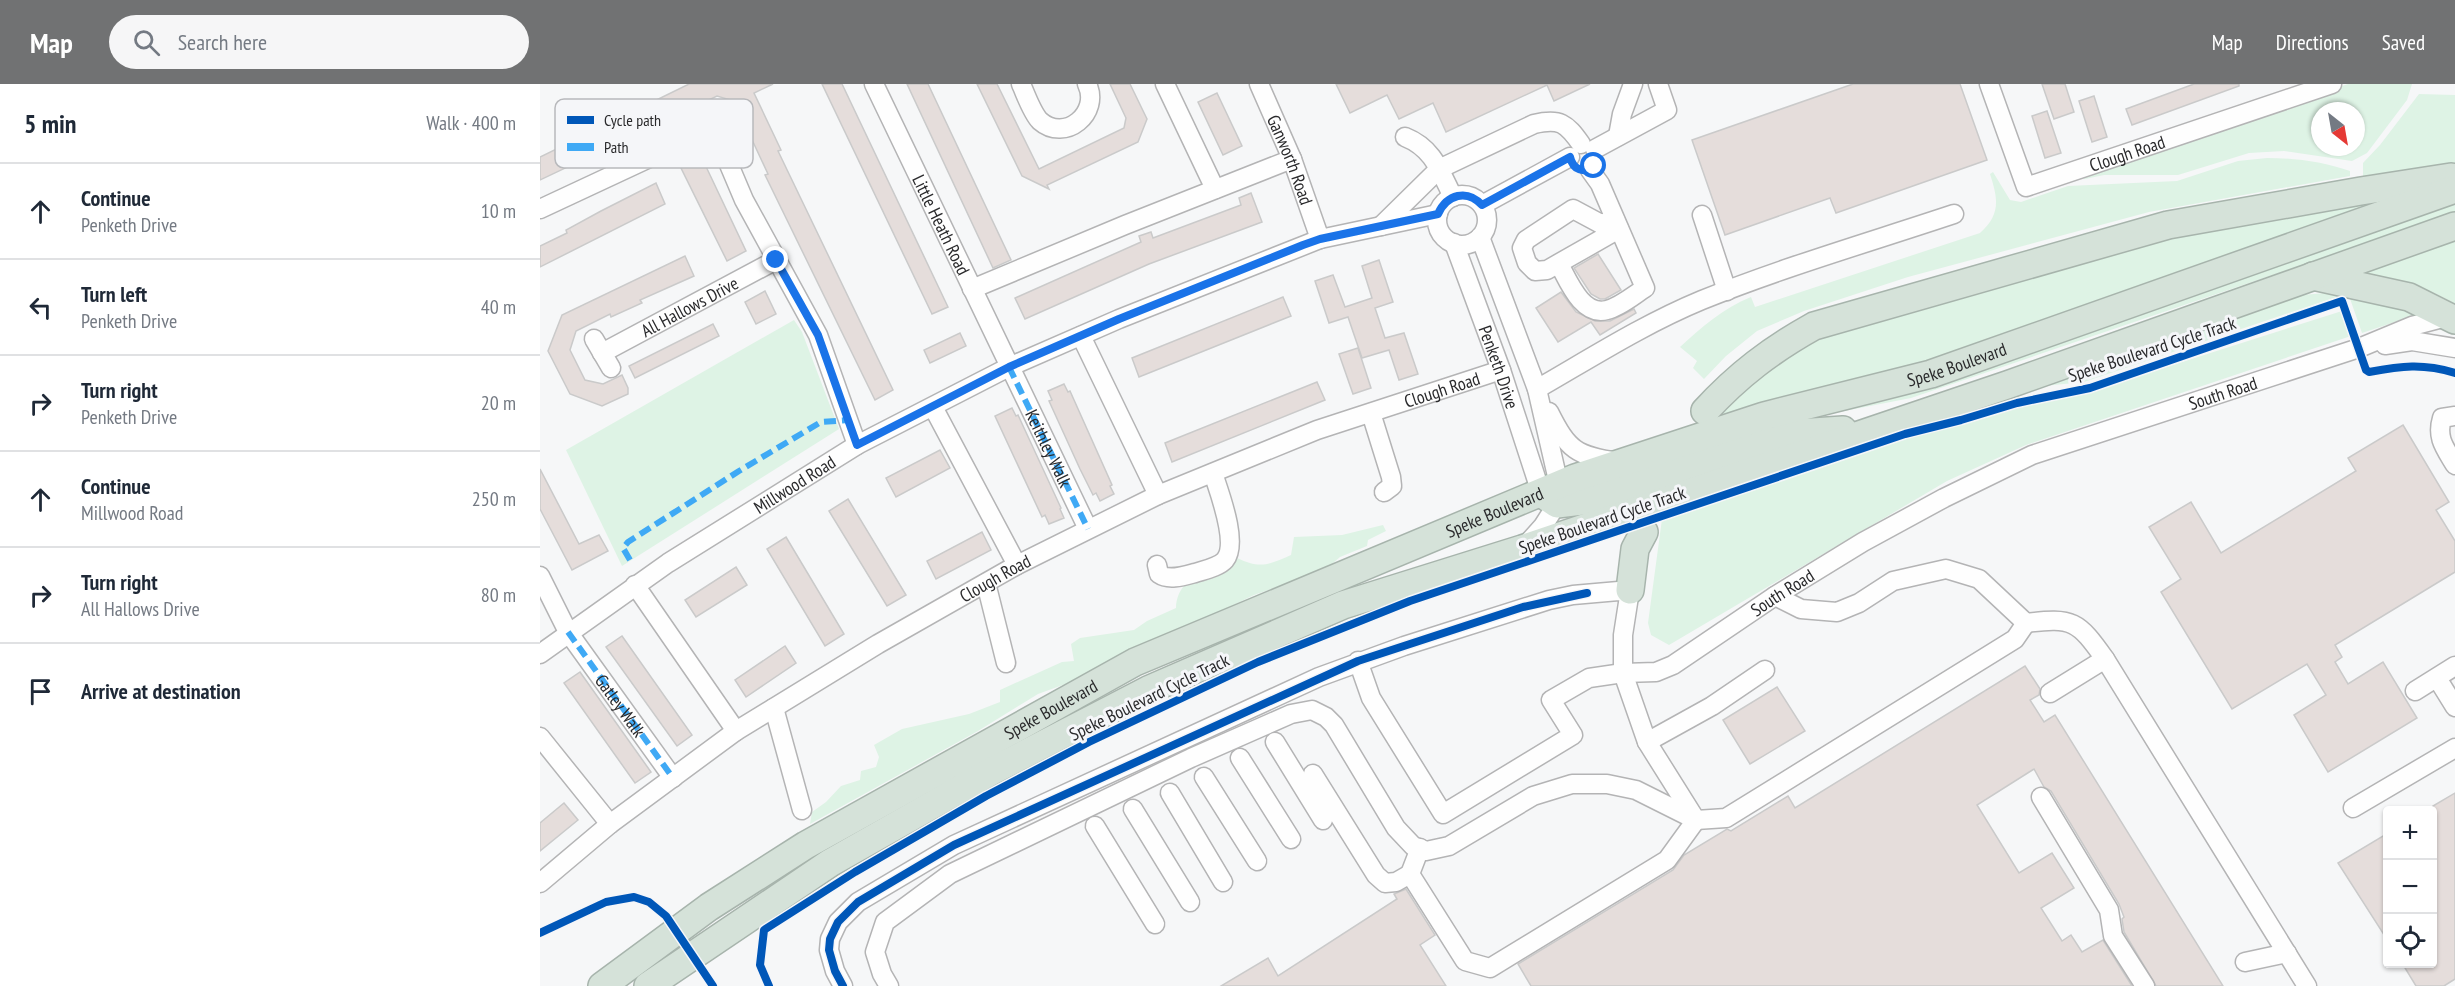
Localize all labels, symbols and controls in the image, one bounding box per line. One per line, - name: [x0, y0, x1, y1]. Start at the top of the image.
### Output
- search box: [109, 15, 529, 69]
- text: Map: [30, 24, 73, 61]
- icon: search: [130, 26, 163, 59]
- text: Search here: [178, 28, 267, 56]
- text: Map: [2212, 29, 2243, 56]
- text: Directions: [2276, 29, 2349, 56]
- text: Saved: [2382, 29, 2425, 56]
- legend: [555, 99, 753, 168]
- north arrow: [2311, 102, 2365, 156]
- text: 5 min: [24, 107, 77, 140]
- text: Walk · 400 m: [426, 110, 516, 136]
- text: Cycle path: [604, 110, 661, 130]
- street label: Ganworth Road: [1262, 111, 1319, 208]
- street label: Clough Road: [2086, 130, 2168, 176]
- text: Path: [604, 137, 629, 157]
- route start: [1580, 152, 1606, 178]
- street label: Little Heath Road: [908, 171, 975, 278]
- text: Continue: [81, 184, 151, 212]
- icon: ahead: [24, 195, 57, 228]
- text: 10 m: [481, 198, 516, 224]
- text: Penketh Drive: [81, 212, 177, 238]
- route end: [762, 246, 788, 272]
- street label: All Hallows Drive: [637, 271, 742, 342]
- text: Turn left: [81, 280, 147, 308]
- icon: left: [24, 291, 57, 324]
- text: 40 m: [481, 294, 516, 320]
- text: Penketh Drive: [81, 308, 177, 334]
- street label: Speke Boulevard Cycle Track: [2065, 311, 2239, 387]
- street label: Penketh Drive: [1474, 322, 1524, 411]
- street label: Speke Boulevard: [1905, 337, 2009, 391]
- street label: Clough Road: [1401, 366, 1483, 412]
- street label: South Road: [2185, 371, 2260, 415]
- text: Turn right: [81, 376, 158, 404]
- icon: right: [24, 387, 57, 420]
- text: 20 m: [481, 390, 516, 416]
- text: Penketh Drive: [81, 404, 177, 430]
- street label: Keithley Walk: [1021, 406, 1078, 491]
- street label: Millwood Road: [749, 450, 840, 518]
- text: Continue: [81, 472, 151, 500]
- street label: Speke Boulevard: [1442, 481, 1546, 542]
- street label: Speke Boulevard Cycle Track: [1516, 481, 1688, 559]
- icon: ahead: [24, 483, 57, 516]
- text: 250 m: [472, 486, 516, 512]
- text: Millwood Road: [81, 500, 183, 526]
- street label: Clough Road: [955, 549, 1034, 607]
- street label: South Road: [1746, 564, 1818, 621]
- text: Turn right: [81, 568, 158, 596]
- icon: right: [24, 579, 57, 612]
- text: 80 m: [481, 582, 516, 608]
- text: All Hallows Drive: [81, 596, 200, 622]
- street label: Speke Boulevard Cycle Track: [1065, 648, 1233, 746]
- street label: Gatley Walk: [590, 669, 651, 741]
- street label: Speke Boulevard: [1000, 674, 1101, 744]
- icon: arrive: [24, 675, 57, 708]
- text: Arrive at destination: [81, 677, 241, 705]
- map controls: [2383, 806, 2437, 968]
- button: +: [2383, 806, 2437, 860]
- button: −: [2383, 860, 2437, 914]
- button: locate: [2383, 914, 2437, 968]

